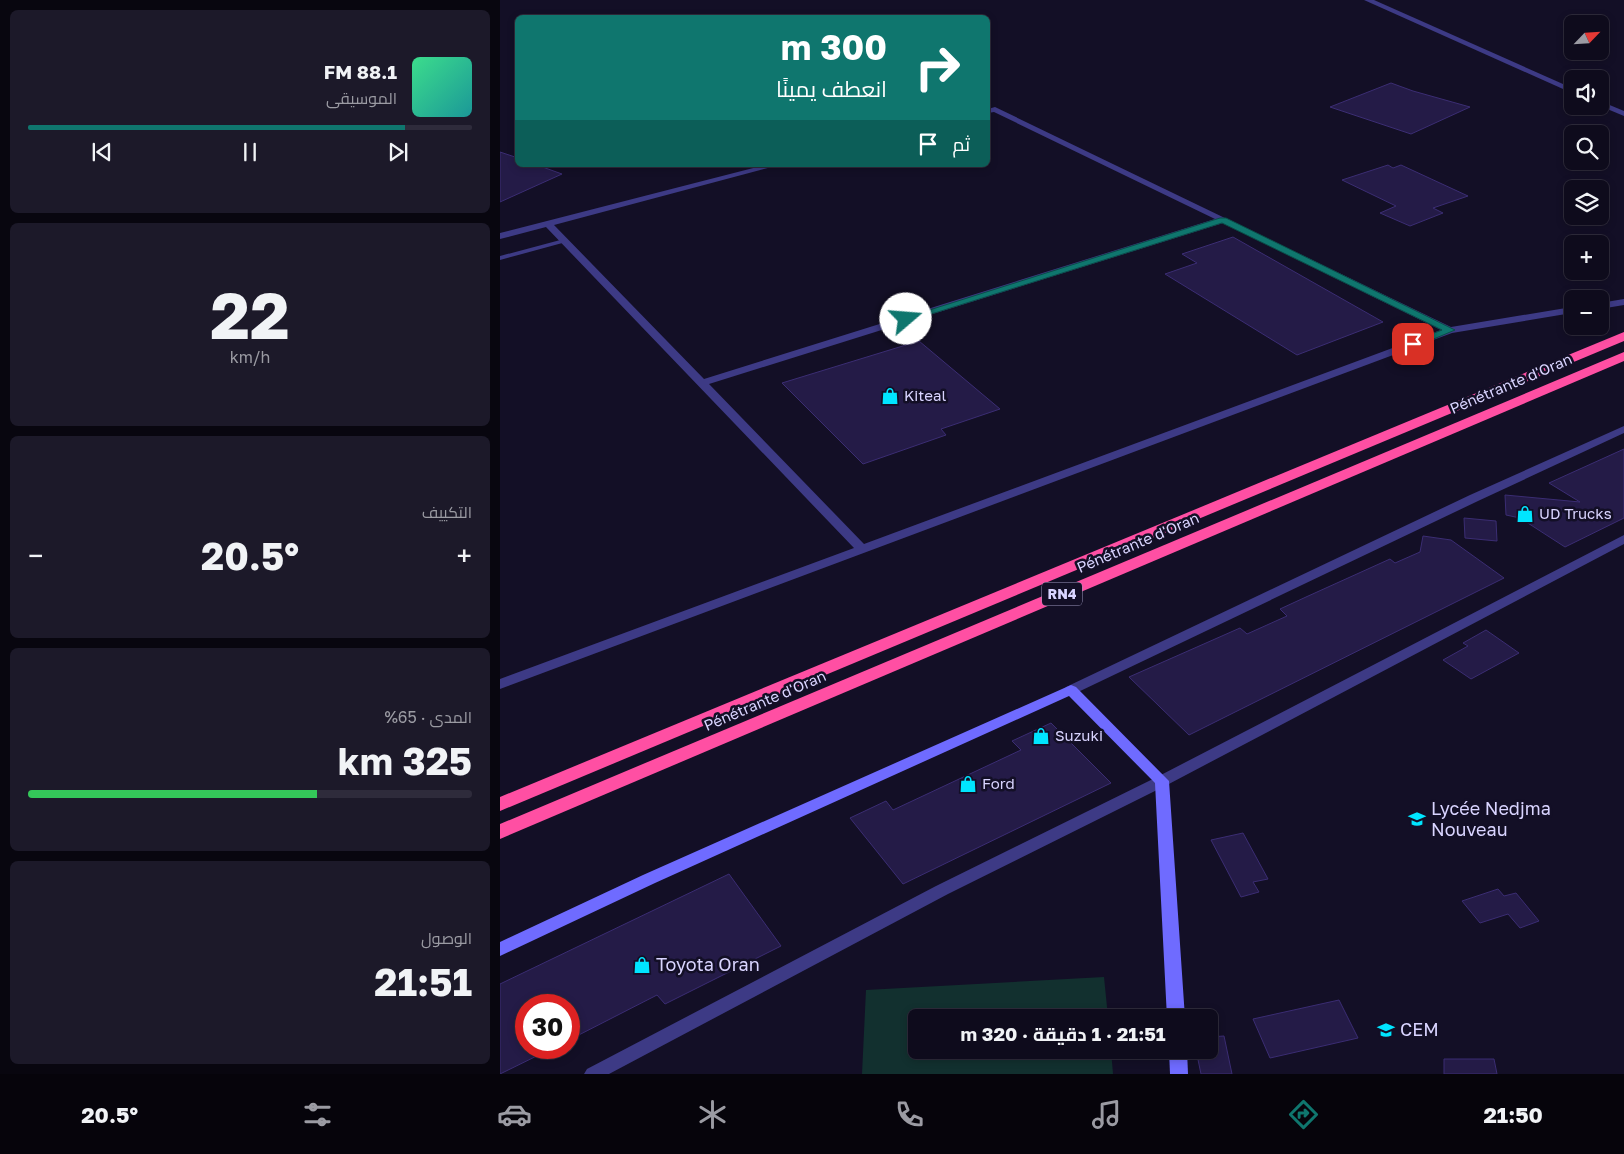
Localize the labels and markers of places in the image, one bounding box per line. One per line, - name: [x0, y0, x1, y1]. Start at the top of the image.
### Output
- pin: [1392, 323, 1434, 365]
- shop icon: Kiteal: [880, 386, 900, 406]
- place label: Kiteal: [904, 386, 947, 404]
- shop icon: UD Trucks: [1515, 504, 1535, 524]
- place label: UD Trucks: [1539, 504, 1612, 522]
- shop icon: Suzuki: [1031, 726, 1051, 746]
- place label: Suzuki: [1055, 726, 1103, 744]
- shop icon: Ford: [958, 774, 978, 794]
- place label: Ford: [982, 774, 1015, 792]
- place label: Lycée Nedjma Nouveau: [1431, 797, 1551, 840]
- school or university icon: Lycée Nedjma Nouveau: [1407, 809, 1427, 829]
- place label: Toyota Oran: [656, 953, 760, 975]
- shop icon: Toyota Oran: [632, 955, 652, 975]
- place label: CEM: [1400, 1018, 1439, 1040]
- school or university icon: CEM: [1376, 1020, 1396, 1040]

